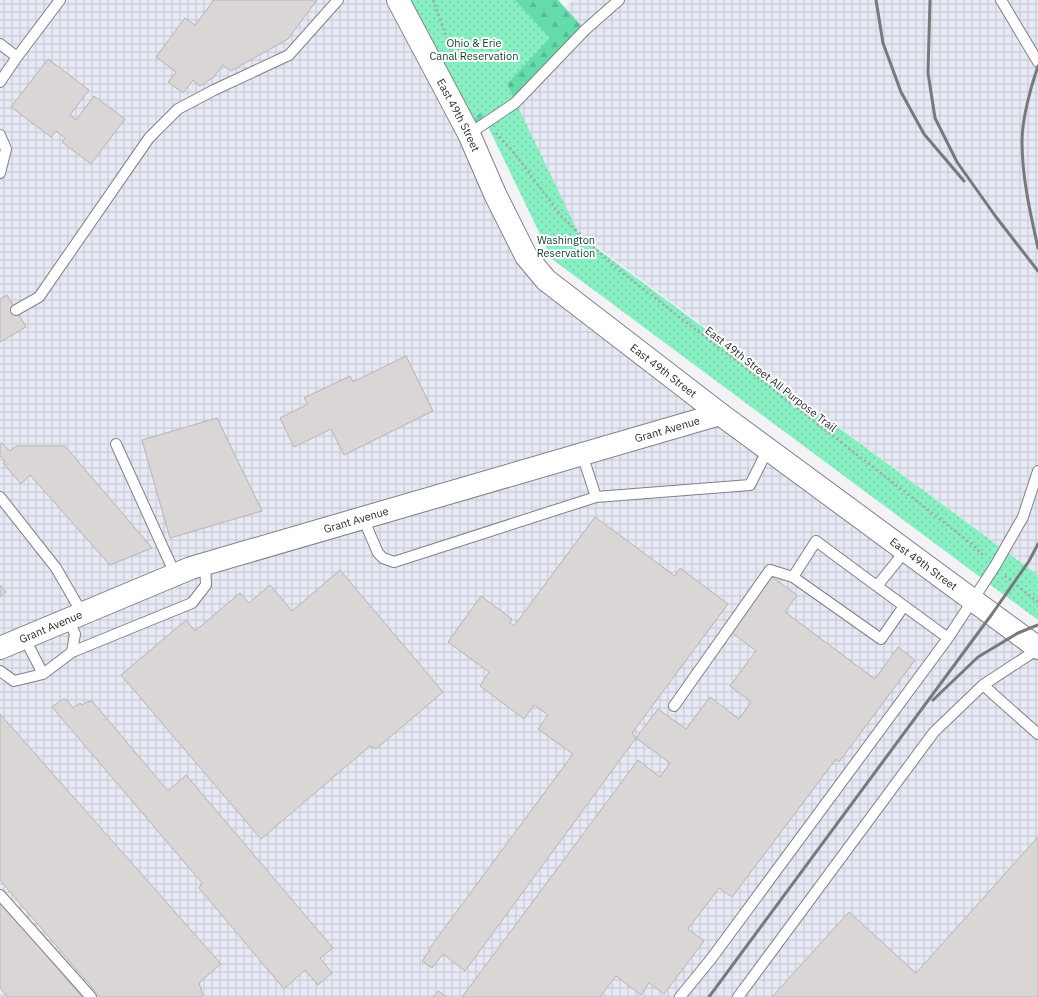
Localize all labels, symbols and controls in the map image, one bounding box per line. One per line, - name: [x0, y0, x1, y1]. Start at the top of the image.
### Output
- park label: Ohio & Erie Canal Reservation: [429, 36, 519, 63]
- street label: East 49th Street: [434, 76, 483, 154]
- park label: Washington Reservation: [537, 233, 595, 260]
- street label: East 49th Street All Purpose Trail: [702, 323, 840, 435]
- street label: East 49th Street: [628, 341, 700, 401]
- street label: Grant Avenue: [633, 413, 701, 445]
- street label: Grant Avenue: [322, 504, 390, 536]
- street label: East 49th Street: [887, 534, 960, 593]
- street label: Grant Avenue: [17, 607, 84, 646]

